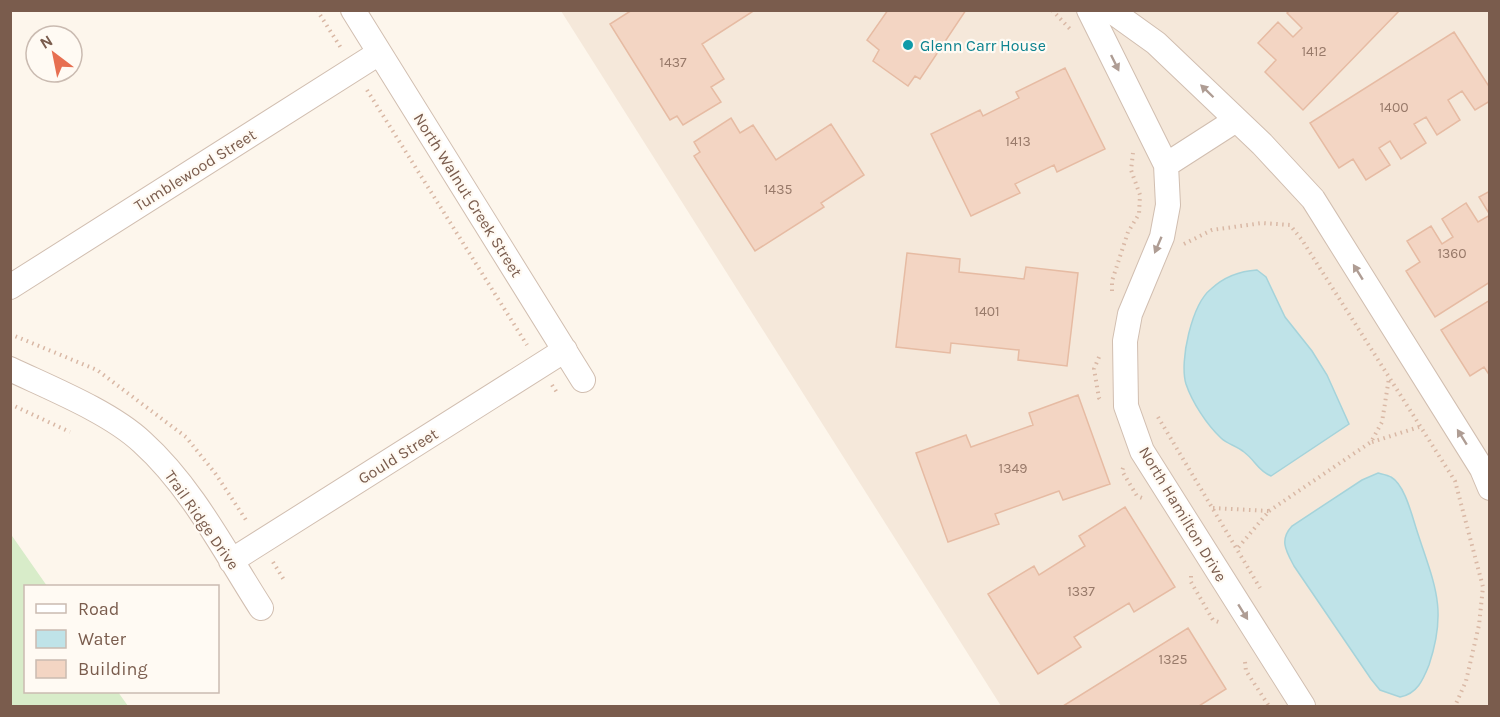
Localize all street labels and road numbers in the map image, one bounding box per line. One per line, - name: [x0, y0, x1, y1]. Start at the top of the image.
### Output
- street label: North Walnut Creek Street: [410, 109, 526, 281]
- street label: Tumblewood Street: [131, 125, 259, 215]
- street label: Gould Street: [355, 424, 441, 488]
- street label: North Hamilton Drive: [1135, 443, 1231, 585]
- street label: Trail Ridge Drive: [161, 467, 243, 573]

